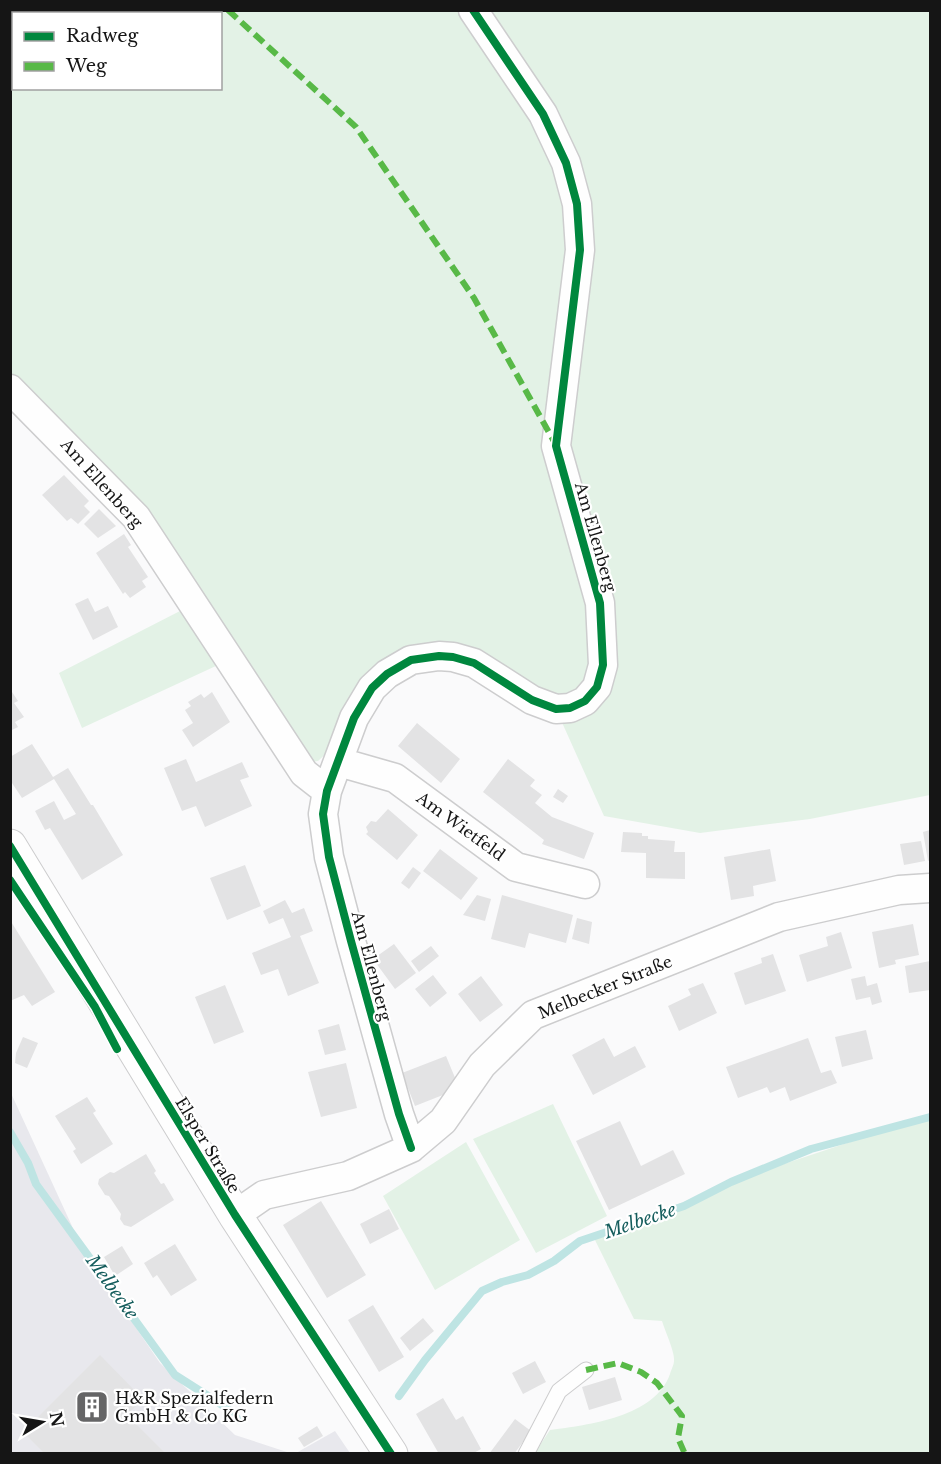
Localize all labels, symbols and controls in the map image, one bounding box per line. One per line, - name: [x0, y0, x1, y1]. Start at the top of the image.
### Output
- legend: [12, 12, 222, 90]
- text: Radweg: [66, 25, 139, 47]
- text: Weg: [65, 55, 107, 77]
- street label: Am Ellenberg: [56, 434, 148, 532]
- street label: Am Ellenberg: [571, 479, 621, 595]
- street label: Am Wietfeld: [412, 787, 509, 865]
- street label: Am Ellenberg: [347, 908, 396, 1024]
- street label: Melbecker Straße: [535, 951, 675, 1023]
- street label: Elsper Straße: [171, 1093, 245, 1197]
- water label: Melbecke: [600, 1198, 679, 1244]
- water label: Melbecke: [81, 1250, 143, 1324]
- place label: H&R Spezialfedern GmbH & Co KG: [115, 1388, 273, 1426]
- building icon: H&R Spezialfedern GmbH & Co KG: [74, 1389, 110, 1425]
- north arrow: [12, 1392, 72, 1452]
- text: N: [45, 1410, 68, 1428]

